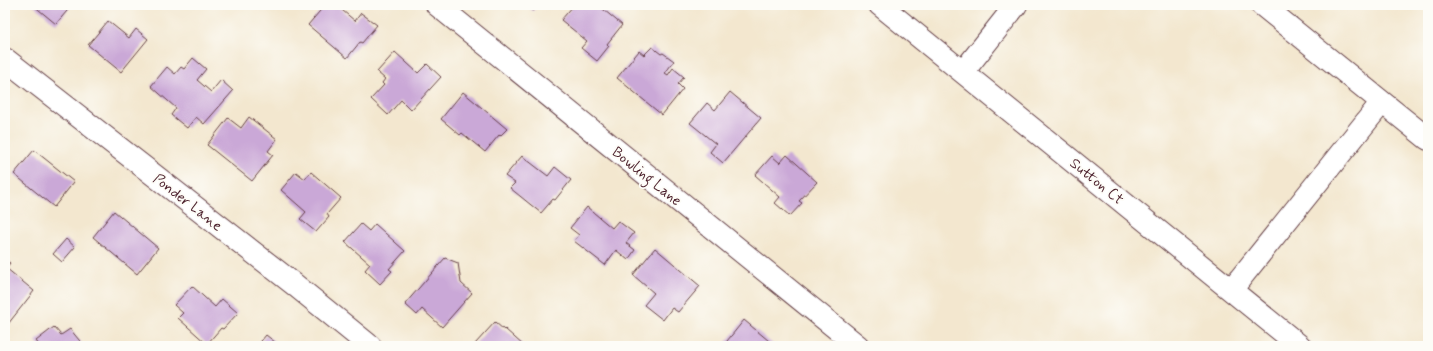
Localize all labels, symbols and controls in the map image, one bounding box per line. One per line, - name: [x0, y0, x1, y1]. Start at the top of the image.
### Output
- street label: Bowling Lane: [607, 143, 686, 212]
- street label: Sutton Ct: [1065, 154, 1128, 210]
- street label: Ponder Lane: [149, 169, 226, 236]

